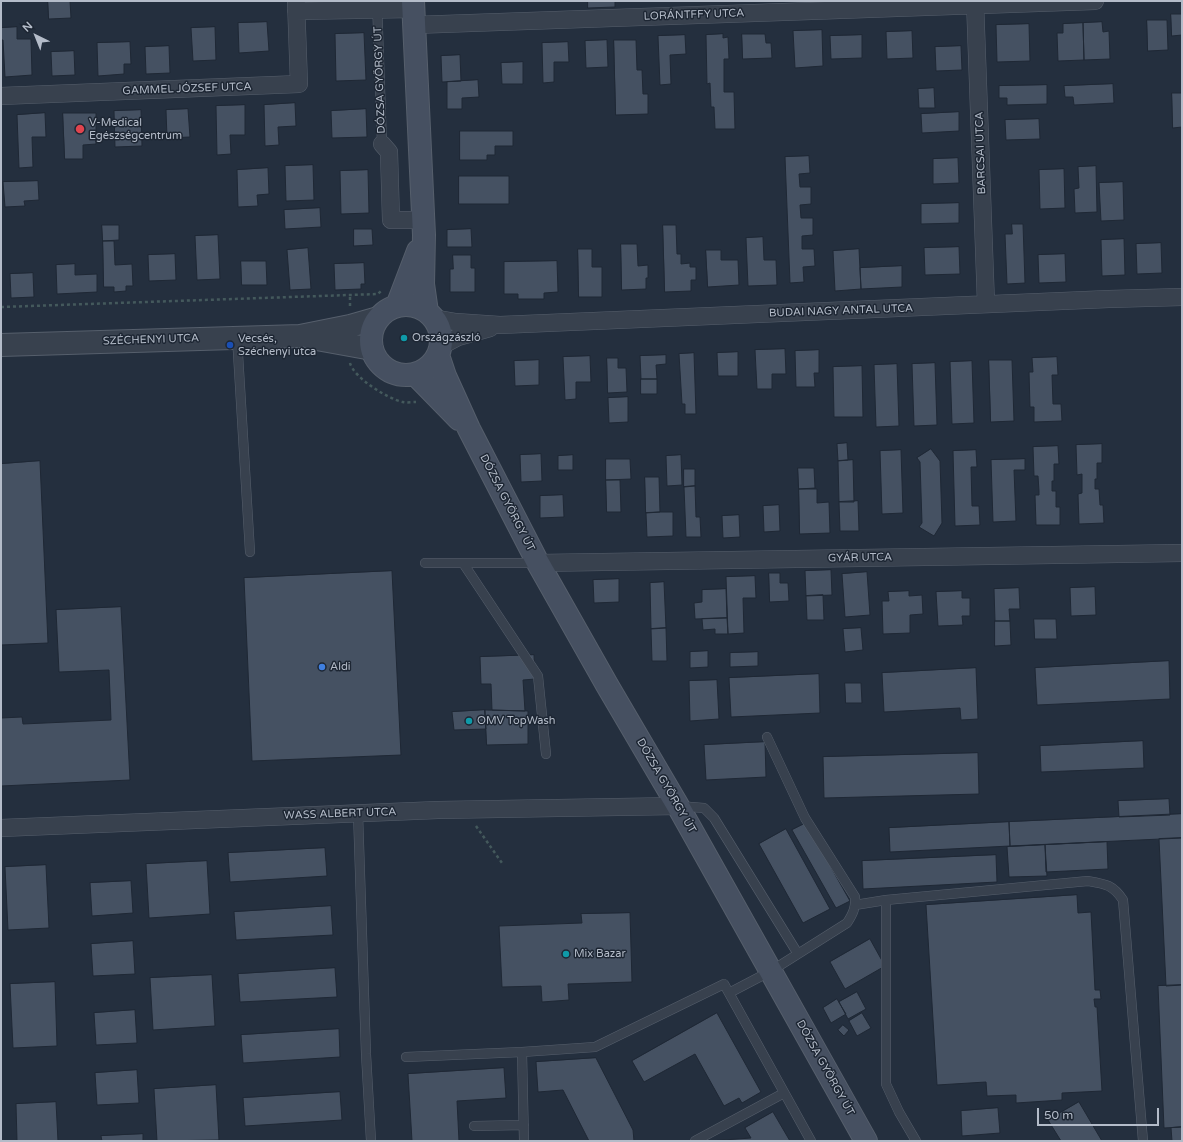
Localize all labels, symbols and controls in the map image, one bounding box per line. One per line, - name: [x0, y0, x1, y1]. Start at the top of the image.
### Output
- street label: LORÁNTFFY UTCA: [643, 7, 745, 23]
- north arrow: [16, 16, 56, 56]
- text: N: [20, 19, 35, 35]
- street label: DÓZSA GYÖRGY ÚT: [372, 26, 388, 134]
- street label: GAMMEL JÓZSEF UTCA: [122, 80, 252, 98]
- street label: BARCSAI UTCA: [973, 111, 989, 195]
- place label: V-Medical Egészségcentrum: [89, 116, 182, 142]
- marker: V-Medical Egészségcentrum: [74, 123, 86, 135]
- street label: BUDAI NAGY ANTAL UTCA: [769, 302, 913, 320]
- place label: Országzászló: [412, 331, 481, 345]
- street label: SZÉCHENYI UTCA: [103, 332, 199, 348]
- place label: Vecsés, Széchenyi utca: [238, 332, 316, 358]
- marker: Országzászló: [399, 333, 409, 343]
- marker: Vecsés, Széchenyi utca: [225, 340, 235, 350]
- street label: DÓZSA GYÖRGY ÚT: [477, 452, 537, 554]
- street label: GYÁR UTCA: [828, 551, 892, 565]
- place label: Aldi: [330, 660, 351, 674]
- marker: Aldi: [317, 662, 327, 672]
- place label: OMV TopWash: [477, 714, 556, 728]
- marker: OMV TopWash: [464, 716, 474, 726]
- street label: DÓZSA GYÖRGY ÚT: [634, 736, 698, 836]
- street label: WASS ALBERT UTCA: [283, 805, 397, 823]
- place label: Mix Bazar: [574, 947, 626, 961]
- marker: Mix Bazar: [561, 949, 571, 959]
- street label: DÓZSA GYÖRGY ÚT: [793, 1018, 857, 1118]
- scale bar: [1039, 1100, 1161, 1126]
- text: 50 m: [1044, 1108, 1073, 1122]

